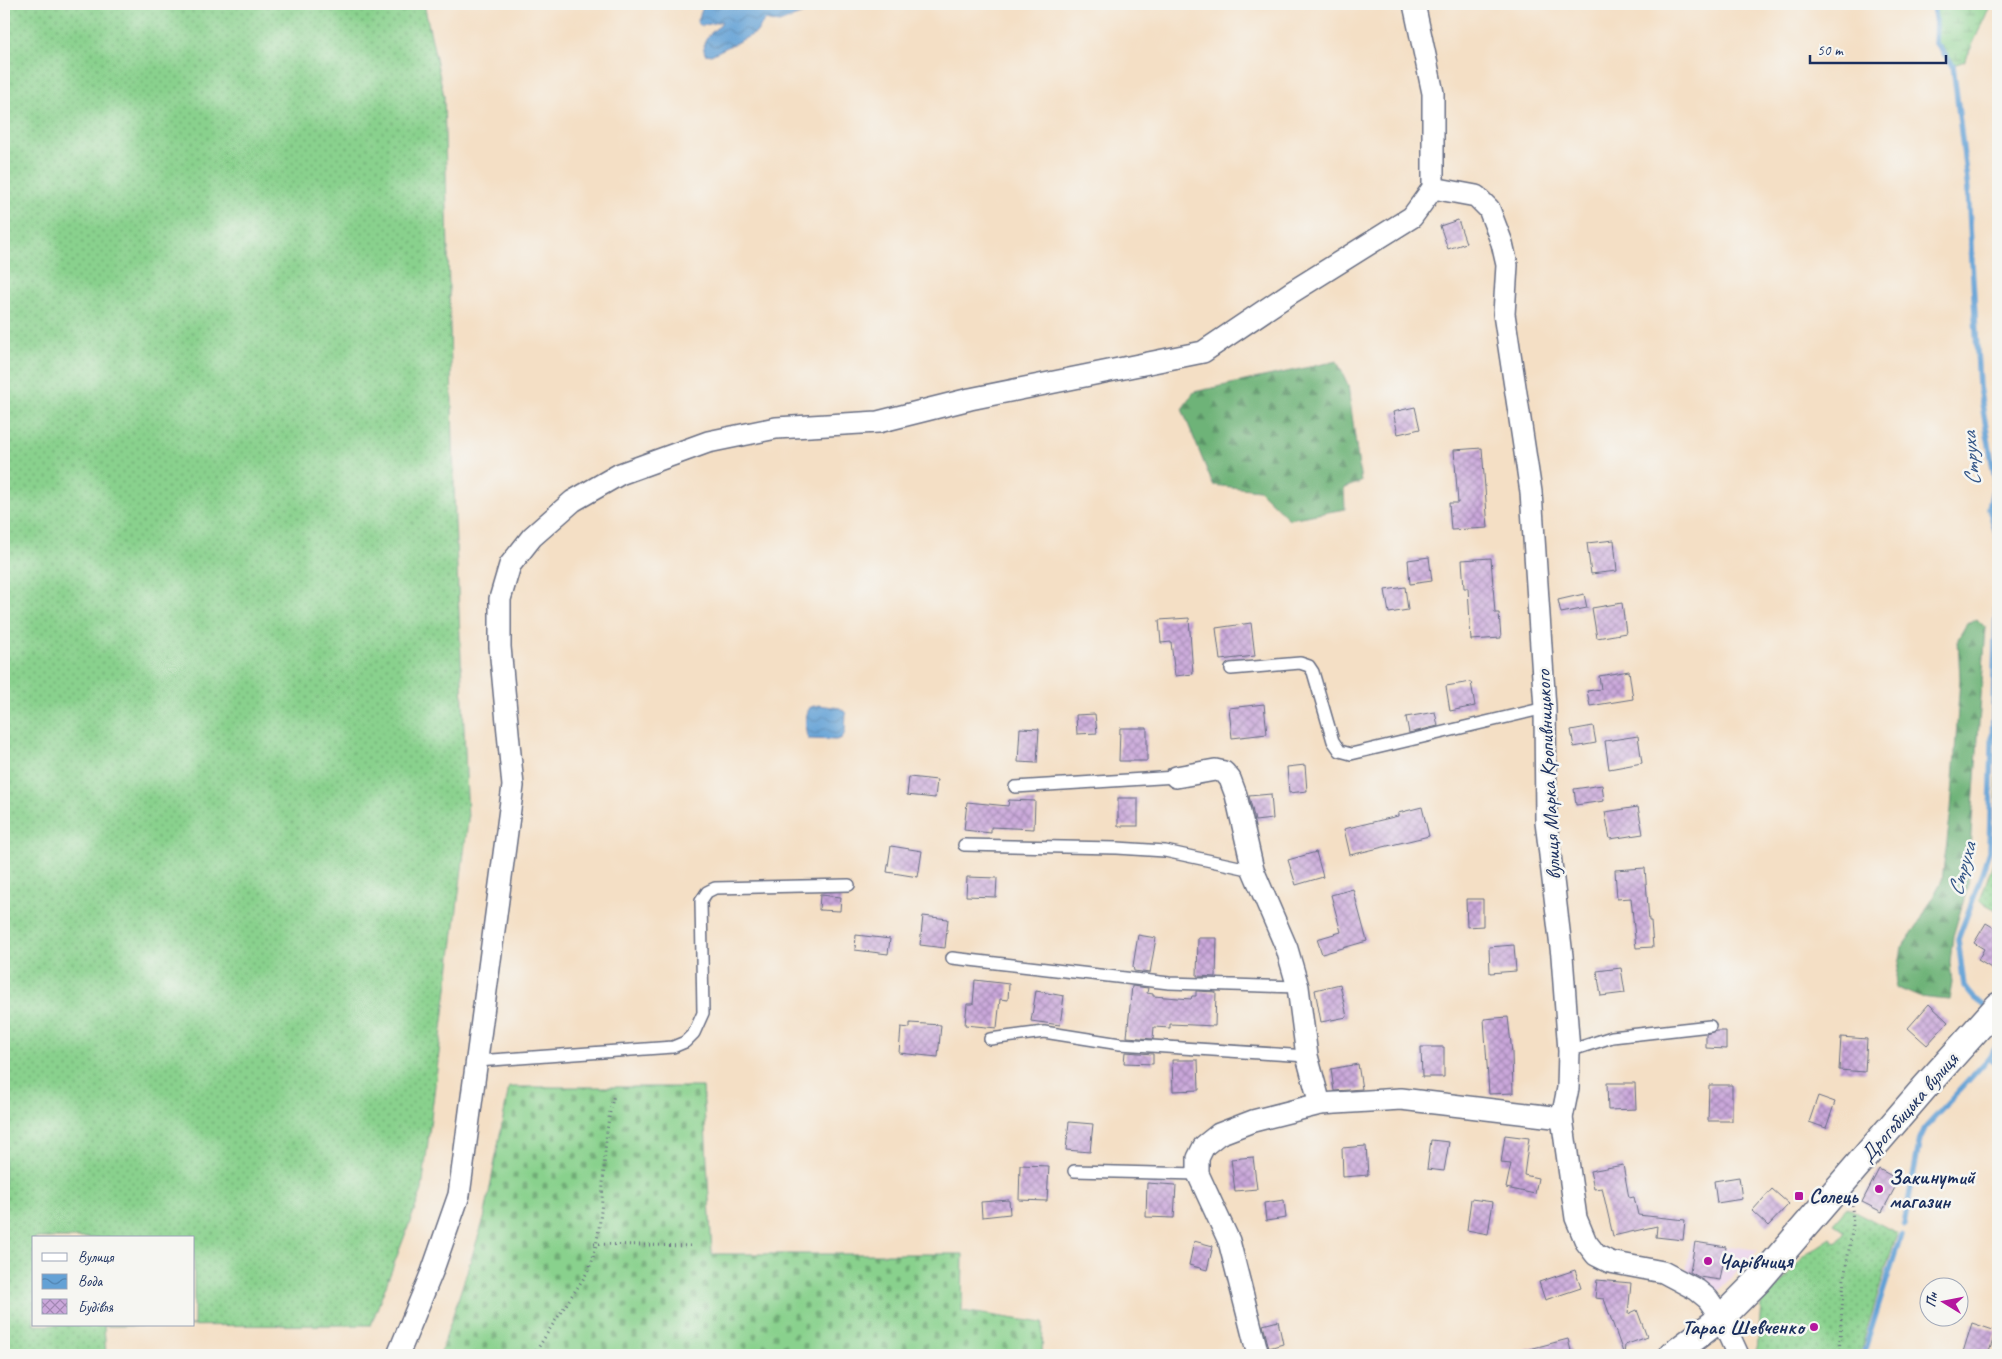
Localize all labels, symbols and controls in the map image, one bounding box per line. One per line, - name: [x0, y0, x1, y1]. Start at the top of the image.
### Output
- scale bar: [1810, 32, 1946, 64]
- text: 50 m: [1817, 41, 1844, 60]
- water label: Струха: [1955, 429, 1987, 487]
- street label: вулиця Марка Кропивницького: [1529, 668, 1566, 881]
- water label: Струха: [1941, 837, 1983, 899]
- street label: Дрогобицька вулиця: [1854, 1046, 1965, 1167]
- place label: Закинутий магазин: [1889, 1164, 1977, 1214]
- place label: Солець: [1809, 1183, 1860, 1209]
- marker: Закинутий магазин: [1873, 1183, 1885, 1195]
- marker: Солець: [1793, 1190, 1805, 1202]
- legend: [32, 1236, 195, 1326]
- text: Вулиця: [78, 1248, 115, 1267]
- place label: Чарівниця: [1718, 1248, 1794, 1274]
- marker: Чарівниця: [1702, 1255, 1714, 1267]
- text: Вода: [78, 1272, 103, 1291]
- north arrow: [1920, 1276, 1970, 1326]
- text: Пн: [1922, 1290, 1941, 1309]
- text: Будівля: [78, 1298, 113, 1317]
- place label: Тарас Шевченко: [1682, 1314, 1807, 1340]
- marker: Тарас Шевченко: [1808, 1321, 1820, 1333]

